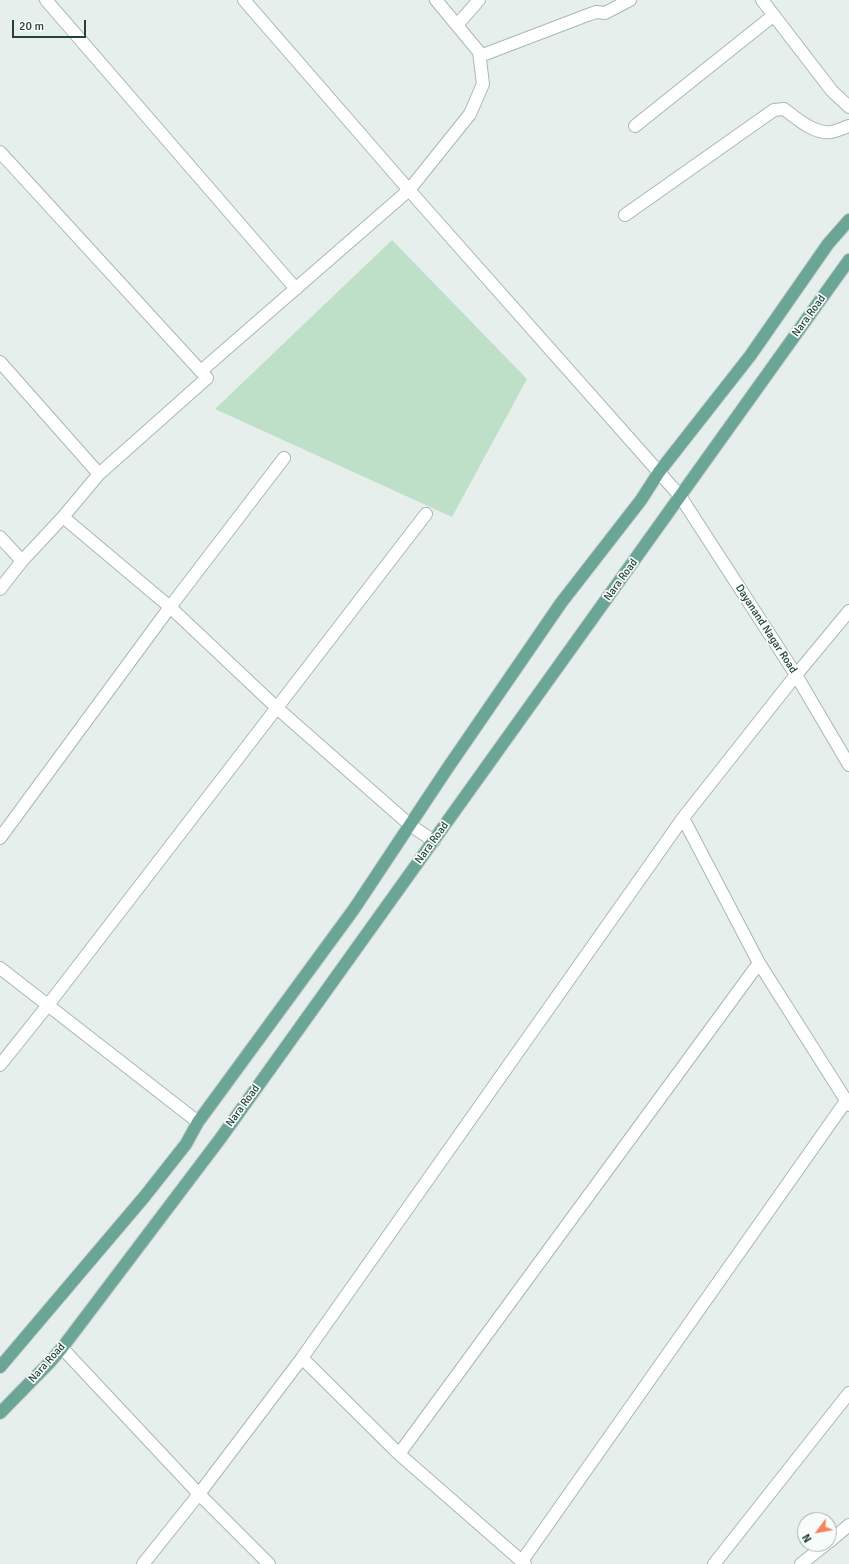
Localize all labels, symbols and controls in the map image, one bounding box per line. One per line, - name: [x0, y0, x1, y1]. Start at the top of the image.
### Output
- scale bar: [14, 12, 88, 38]
- text: 20 m: [19, 19, 44, 34]
- street label: Nara Road: [789, 292, 829, 340]
- street label: Nara Road: [601, 556, 641, 604]
- street label: Dayanand Nagar Road: [732, 582, 800, 676]
- street label: Nara Road: [412, 819, 452, 867]
- street label: Nara Road: [223, 1082, 263, 1130]
- street label: Nara Road: [26, 1341, 68, 1385]
- north arrow: [797, 1512, 837, 1552]
- text: N: [800, 1531, 815, 1545]

